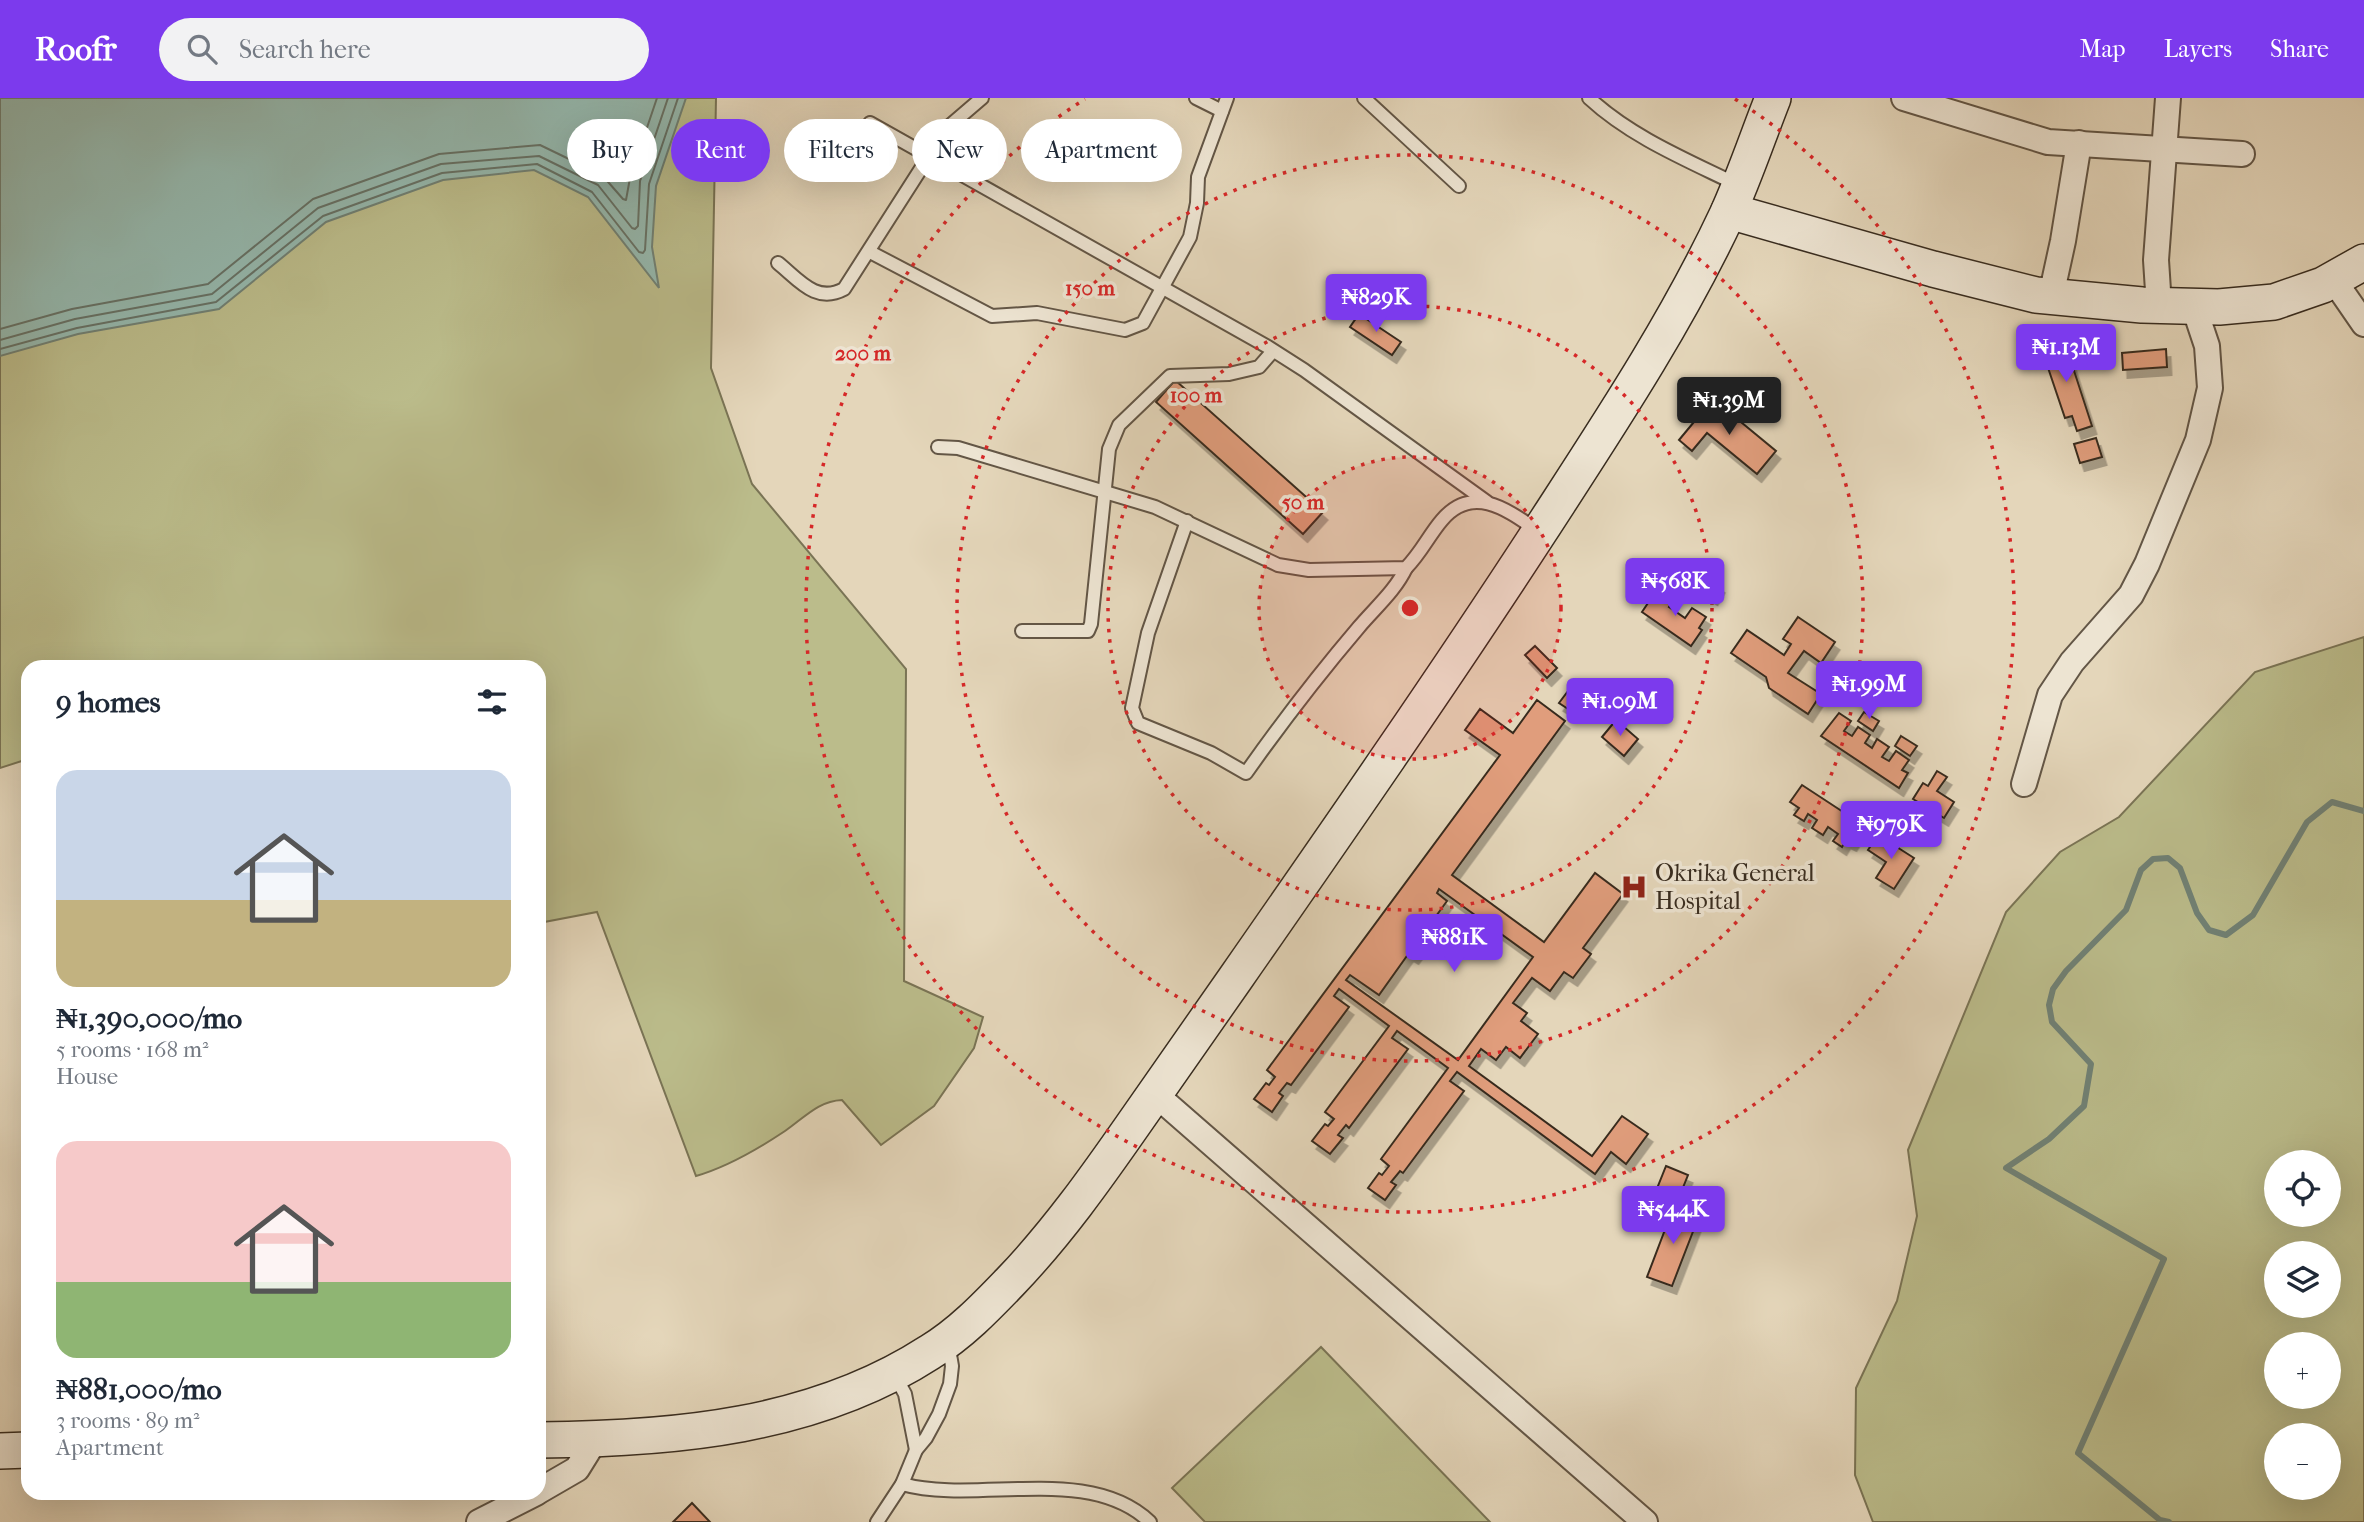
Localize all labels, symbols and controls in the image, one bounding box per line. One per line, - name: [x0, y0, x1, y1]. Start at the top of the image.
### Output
- search box: [159, 18, 649, 81]
- text: Roofr: [35, 30, 117, 69]
- icon: search: [183, 30, 221, 68]
- text: Search here: [239, 34, 371, 65]
- text: Map: [2080, 35, 2126, 63]
- text: Layers: [2164, 35, 2232, 63]
- text: Share: [2270, 35, 2329, 63]
- chip: Buy: [567, 119, 657, 182]
- chip: Rent: [671, 119, 770, 182]
- chip: Filters: [784, 119, 898, 182]
- chip: New: [912, 119, 1007, 182]
- chip: Apartment: [1021, 119, 1182, 182]
- pin: ₦829K: [1327, 274, 1425, 334]
- text: 150 m: [1065, 276, 1116, 300]
- text: ₦829K: [1342, 283, 1410, 310]
- pin: ₦1.13M: [2009, 324, 2123, 384]
- text: ₦1.13M: [2032, 333, 2100, 360]
- text: 200 m: [835, 341, 892, 365]
- pin: ₦1.39M: [1672, 378, 1786, 437]
- text: 100 m: [1170, 383, 1223, 407]
- text: ₦1.39M: [1693, 386, 1765, 413]
- text: 50 m: [1282, 490, 1325, 514]
- pin: ₦568K: [1626, 559, 1724, 618]
- text: ₦568K: [1641, 567, 1709, 594]
- centre of rings: [1398, 596, 1422, 620]
- pin: ₦1.99M: [1812, 662, 1926, 721]
- text: ₦1.99M: [1832, 670, 1906, 697]
- pin: ₦1.09M: [1563, 678, 1677, 738]
- icon: filters: [473, 683, 511, 721]
- text: 9 homes: [56, 685, 161, 720]
- text: ₦1.09M: [1582, 687, 1658, 714]
- pin: ₦979K: [1842, 802, 1940, 861]
- text: ₦979K: [1857, 810, 1925, 837]
- icon: home: [221, 815, 347, 941]
- place label: Okrika General Hospital: [1655, 859, 1815, 915]
- hospital icon: Okrika General Hospital: [1619, 872, 1649, 902]
- pin: ₦881K: [1405, 914, 1503, 974]
- text: ₦881K: [1422, 923, 1486, 950]
- text: ₦1,390,000/mo: [56, 1001, 242, 1036]
- text: 5 rooms · 168 m²: [56, 1036, 209, 1063]
- text: House: [56, 1063, 118, 1090]
- map controls: [2264, 1150, 2341, 1500]
- button: locate: [2264, 1150, 2341, 1227]
- icon: home: [221, 1186, 347, 1312]
- pin: ₦544K: [1624, 1186, 1722, 1246]
- text: ₦544K: [1638, 1195, 1708, 1222]
- button: layers: [2264, 1241, 2341, 1318]
- button: +: [2264, 1332, 2341, 1409]
- text: ₦881,000/mo: [56, 1372, 222, 1407]
- text: 3 rooms · 89 m²: [56, 1407, 200, 1434]
- button: −: [2264, 1423, 2341, 1500]
- text: Apartment: [56, 1434, 164, 1461]

